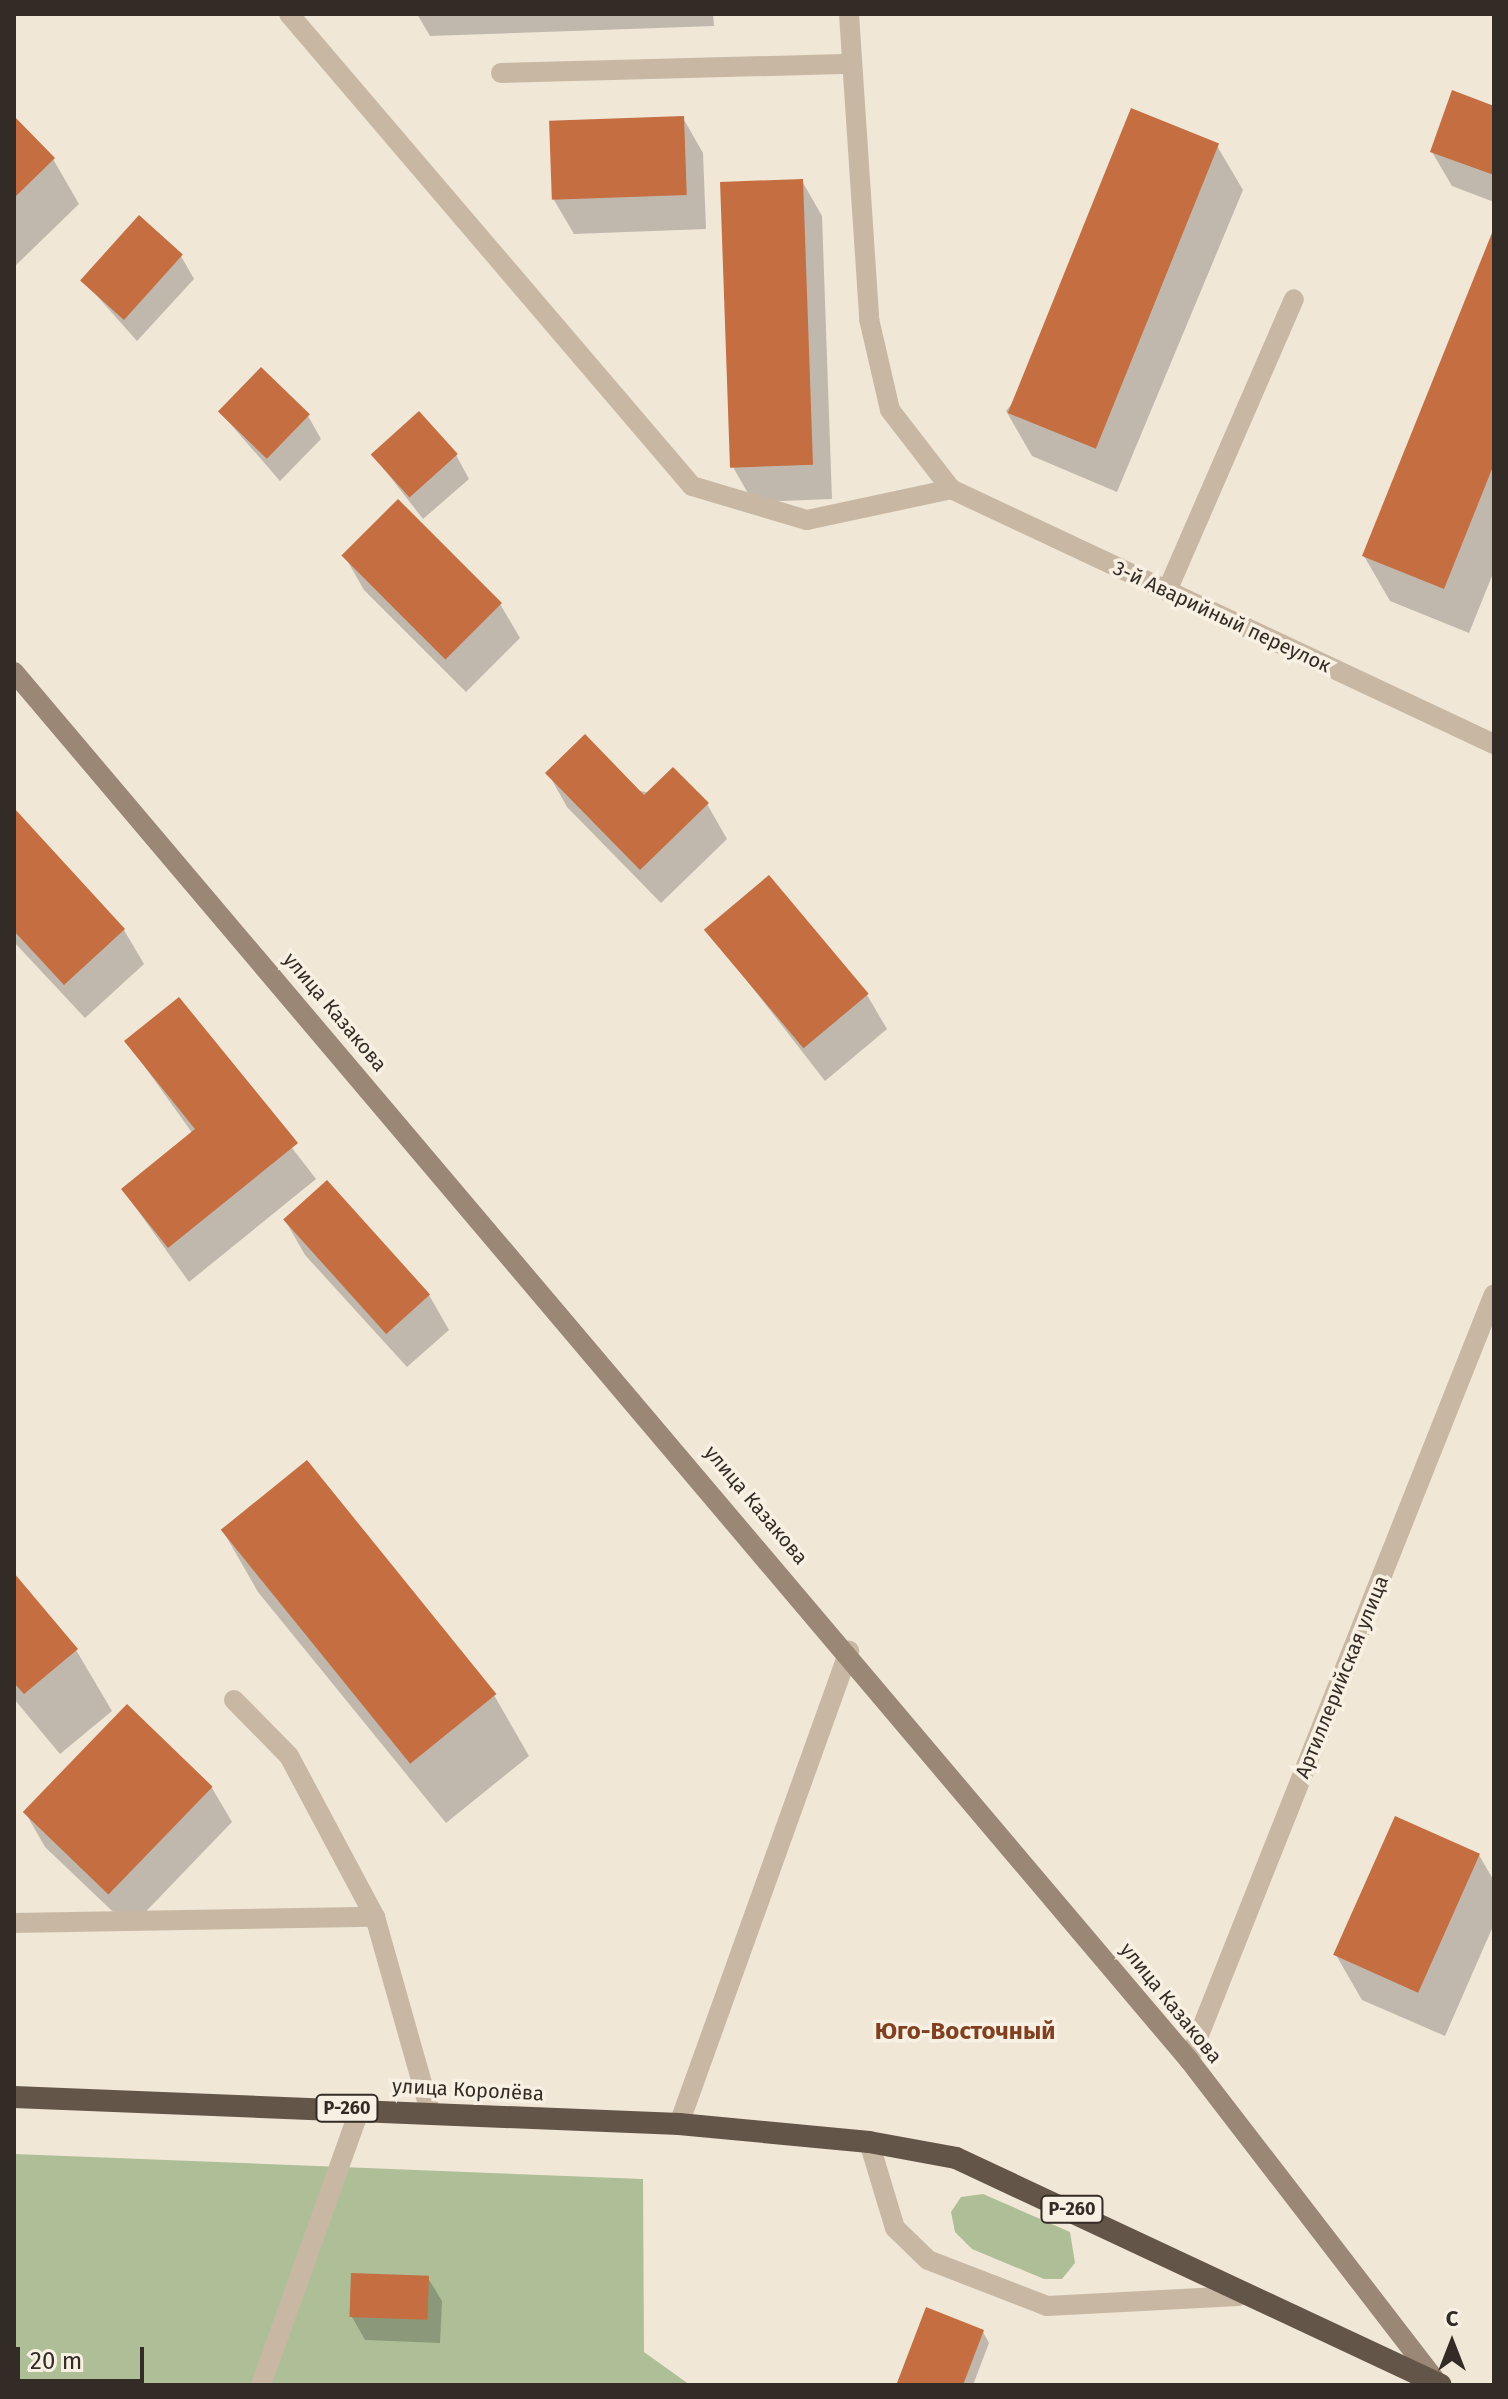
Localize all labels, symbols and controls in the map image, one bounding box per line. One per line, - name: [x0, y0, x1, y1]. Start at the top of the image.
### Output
- street label: 3-й Аварийный переулок: [1109, 556, 1335, 678]
- street label: улица Казакова: [278, 948, 392, 1076]
- street label: улица Казакова: [699, 1441, 813, 1569]
- street label: Артиллерийская улица: [1290, 1572, 1394, 1782]
- street label: улица Казакова: [1115, 1938, 1227, 2068]
- district label: Юго-Восточный: [875, 2018, 1055, 2046]
- street label: улица Королёва: [392, 2074, 544, 2106]
- road number: Р-260: [315, 2094, 379, 2122]
- road number: Р-260: [1040, 2195, 1104, 2223]
- north arrow: [1412, 2303, 1492, 2383]
- text: С: [1446, 2305, 1458, 2332]
- scale bar: [20, 2331, 148, 2381]
- text: 20 m: [30, 2347, 82, 2375]

